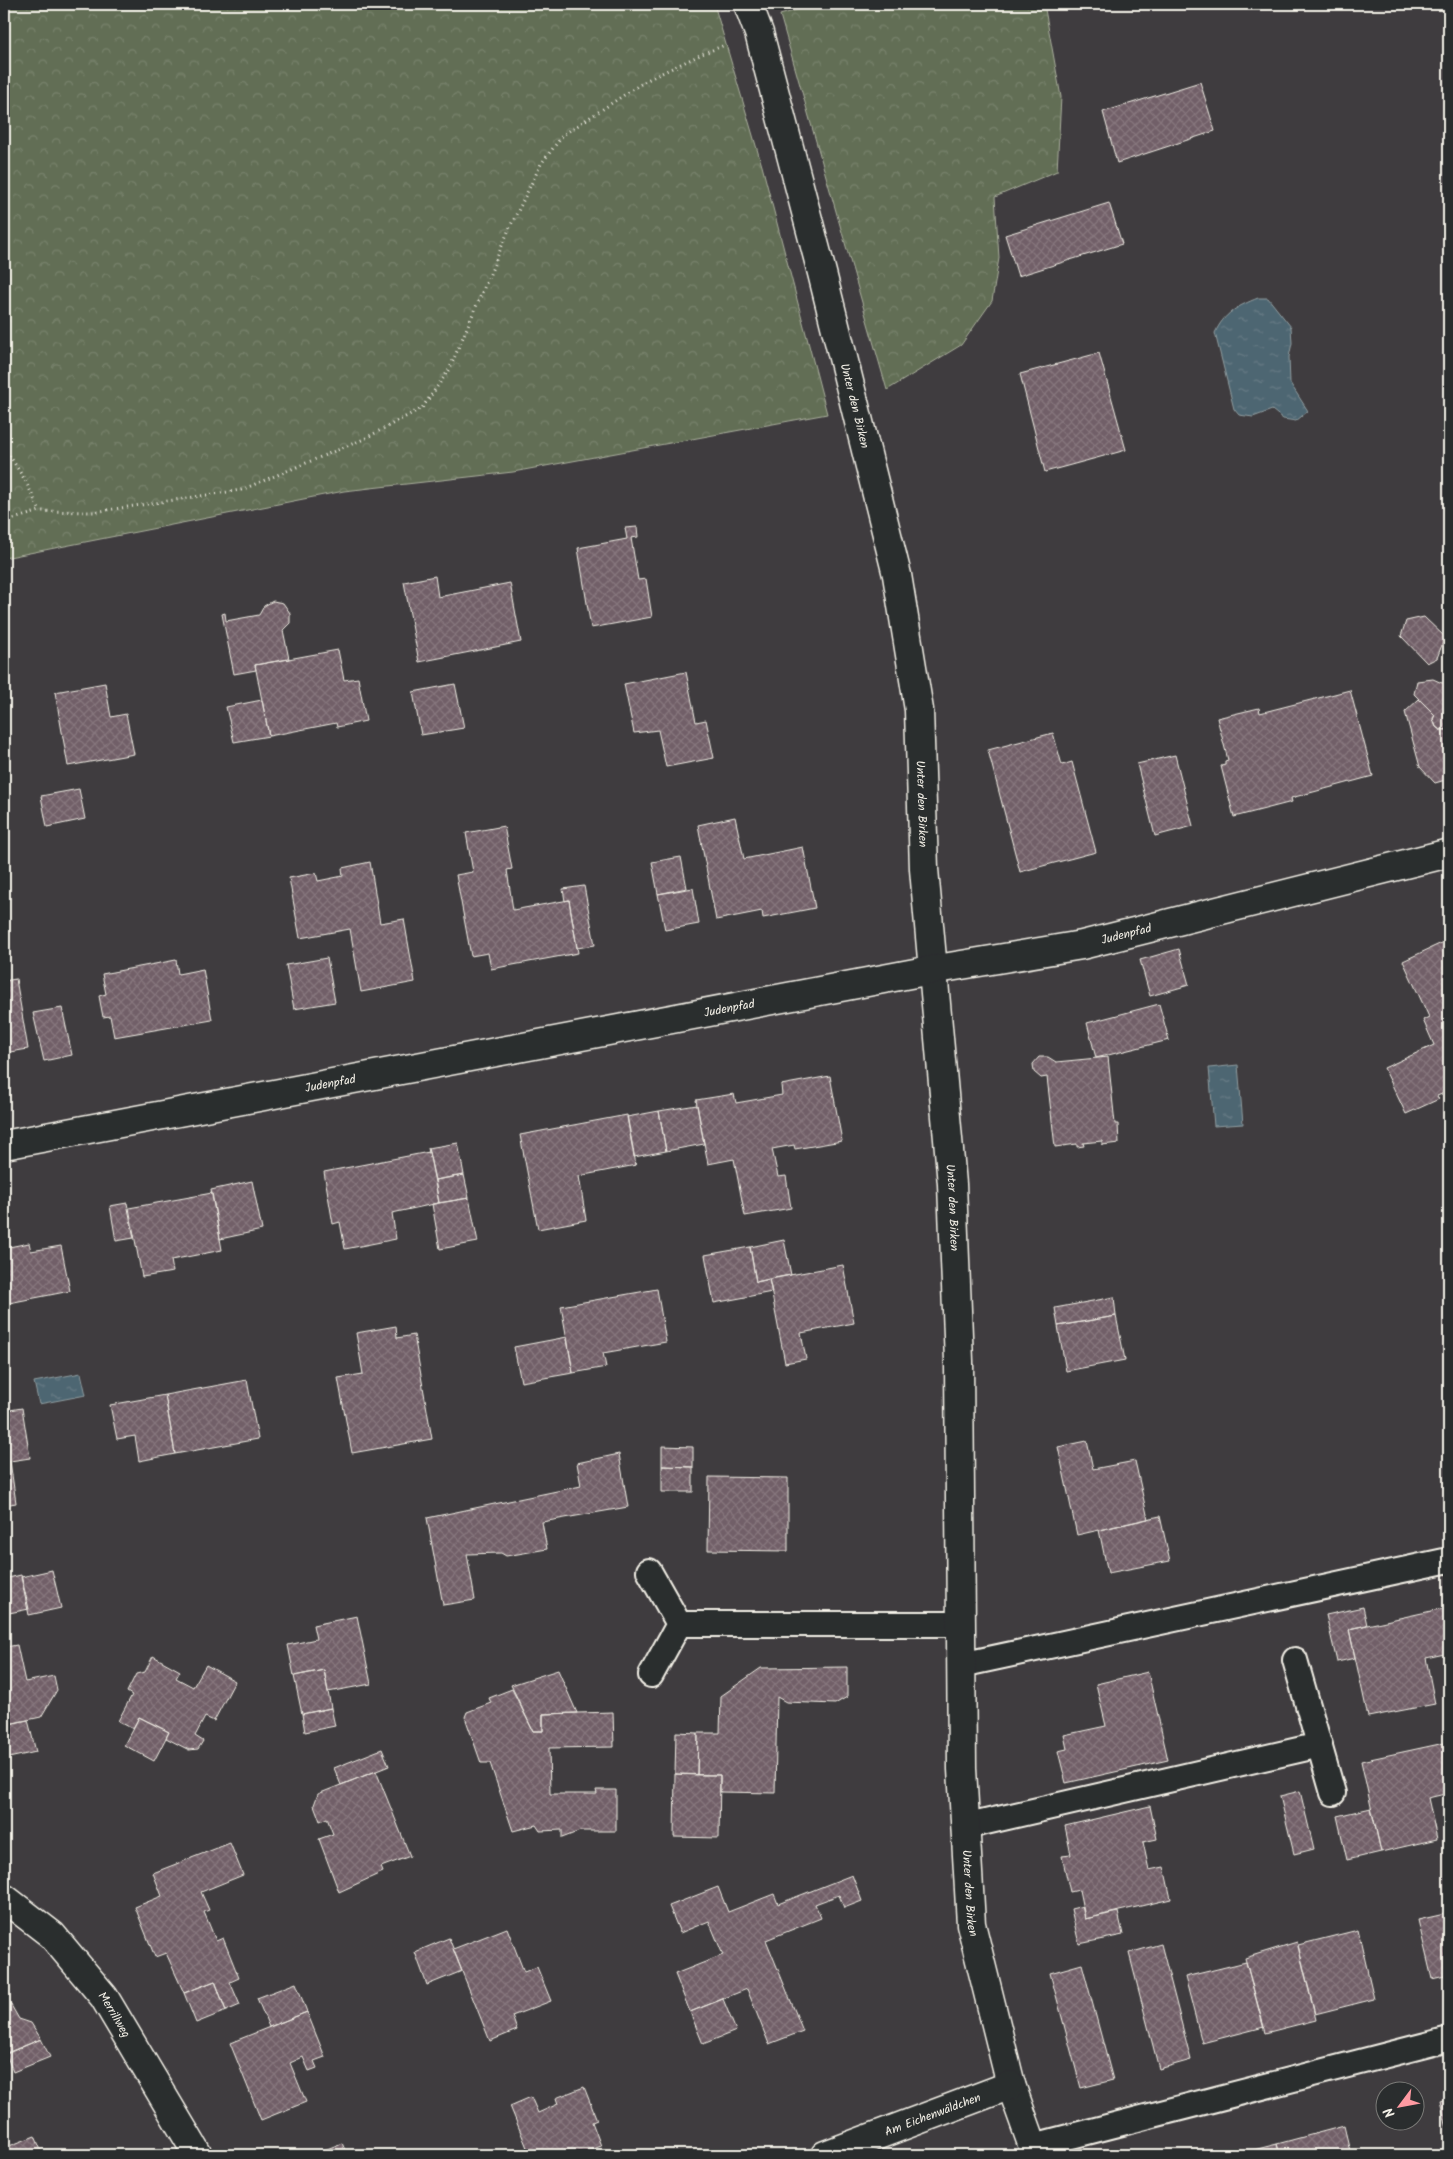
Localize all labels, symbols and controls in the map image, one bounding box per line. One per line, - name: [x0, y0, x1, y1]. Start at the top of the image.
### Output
- street label: Unter den Birken: [835, 361, 875, 450]
- street label: Unter den Birken: [911, 760, 933, 848]
- street label: Judenpfad: [1099, 918, 1154, 949]
- street label: Judenpfad: [702, 994, 757, 1022]
- street label: Judenpfad: [303, 1069, 358, 1097]
- street label: Unter den Birken: [941, 1163, 964, 1251]
- street label: Unter den Birken: [957, 1849, 983, 1939]
- street label: Merrillweg: [94, 1987, 136, 2042]
- north arrow: [1376, 2082, 1426, 2132]
- street label: Am Eichenwäldchen: [882, 2088, 983, 2141]
- text: N: [1378, 2103, 1401, 2122]

